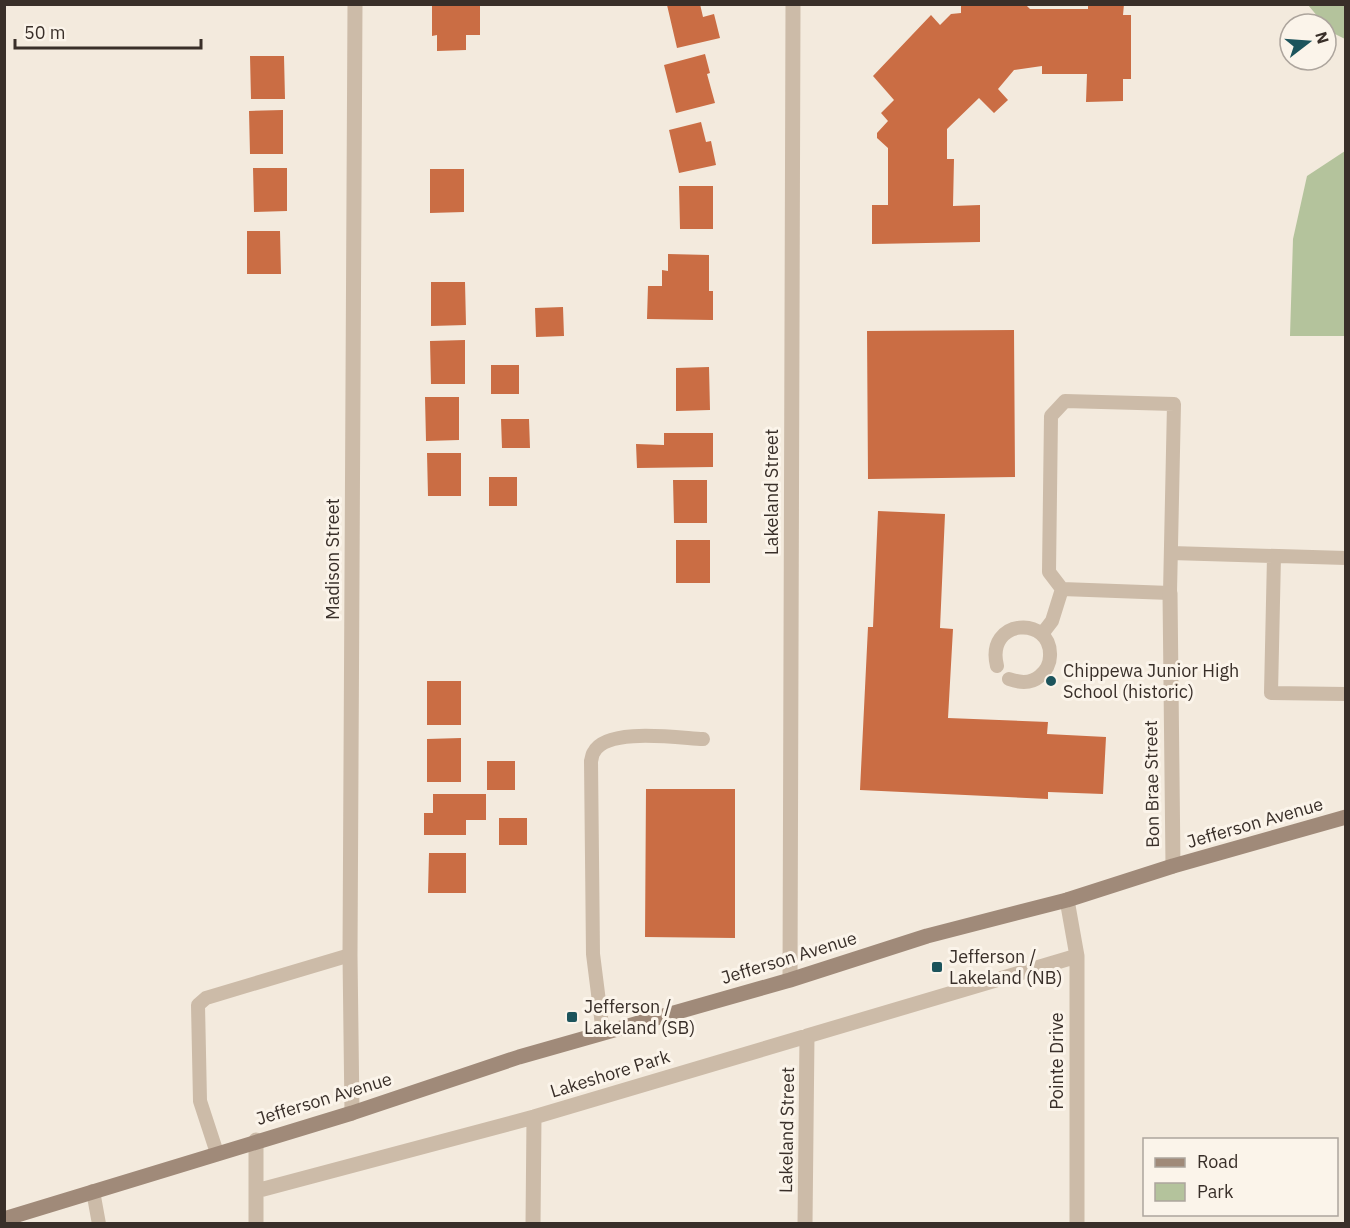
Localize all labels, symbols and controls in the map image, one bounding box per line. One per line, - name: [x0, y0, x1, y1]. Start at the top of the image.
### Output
- scale bar: [15, 12, 201, 50]
- north arrow: [1278, 12, 1338, 72]
- text: 50 m: [24, 21, 66, 44]
- text: N: [1311, 29, 1334, 46]
- street label: Lakeland Street: [760, 429, 783, 555]
- street label: Madison Street: [321, 498, 344, 620]
- place label: Chippewa Junior High School (historic): [1063, 659, 1239, 703]
- marker: Chippewa Junior High School (historic): [1044, 674, 1058, 688]
- street label: Bon Brae Street: [1139, 720, 1164, 848]
- street label: Jefferson Avenue: [1184, 792, 1326, 853]
- street label: Jefferson Avenue: [718, 926, 860, 989]
- place label: Jefferson / Lakeland (NB): [949, 945, 1063, 989]
- marker: Jefferson / Lakeland (NB): [930, 960, 944, 974]
- place label: Jefferson / Lakeland (SB): [584, 995, 695, 1039]
- marker: Jefferson / Lakeland (SB): [565, 1010, 579, 1024]
- street label: Pointe Drive: [1045, 1012, 1068, 1110]
- street label: Lakeshore Park: [547, 1044, 673, 1103]
- street label: Jefferson Avenue: [253, 1067, 395, 1130]
- street label: Lakeland Street: [774, 1067, 799, 1193]
- legend: [1143, 1138, 1338, 1216]
- text: Road: [1197, 1150, 1238, 1173]
- text: Park: [1197, 1180, 1234, 1203]

